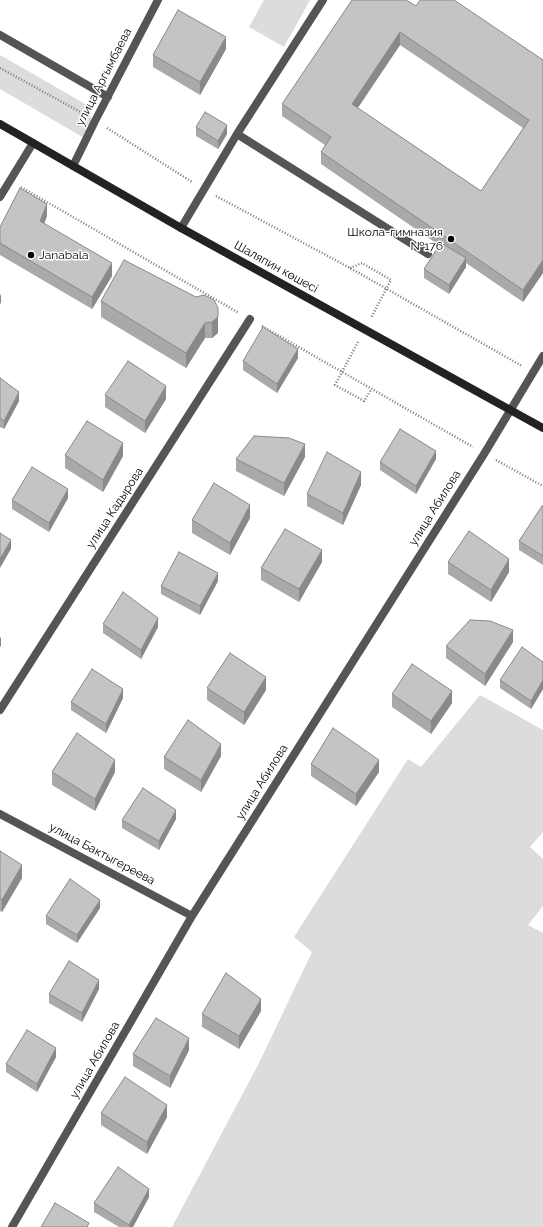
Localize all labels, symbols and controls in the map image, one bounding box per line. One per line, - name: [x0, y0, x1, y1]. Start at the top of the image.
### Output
- street label: улица Аргымбаева: [73, 26, 135, 128]
- place label: Школа-гимназия №176: [347, 225, 443, 253]
- marker: Школа-гимназия №176: [446, 234, 456, 244]
- street label: Шаляпин көшесі: [231, 238, 321, 296]
- place label: Janabala: [39, 248, 88, 262]
- marker: Janabala: [26, 250, 36, 260]
- street label: улица Кадырова: [83, 465, 147, 551]
- street label: улица Абилова: [406, 468, 464, 548]
- street label: улица Абилова: [233, 742, 291, 822]
- street label: улица Бактыгереева: [47, 820, 157, 888]
- street label: улица Абилова: [67, 1019, 123, 1101]

